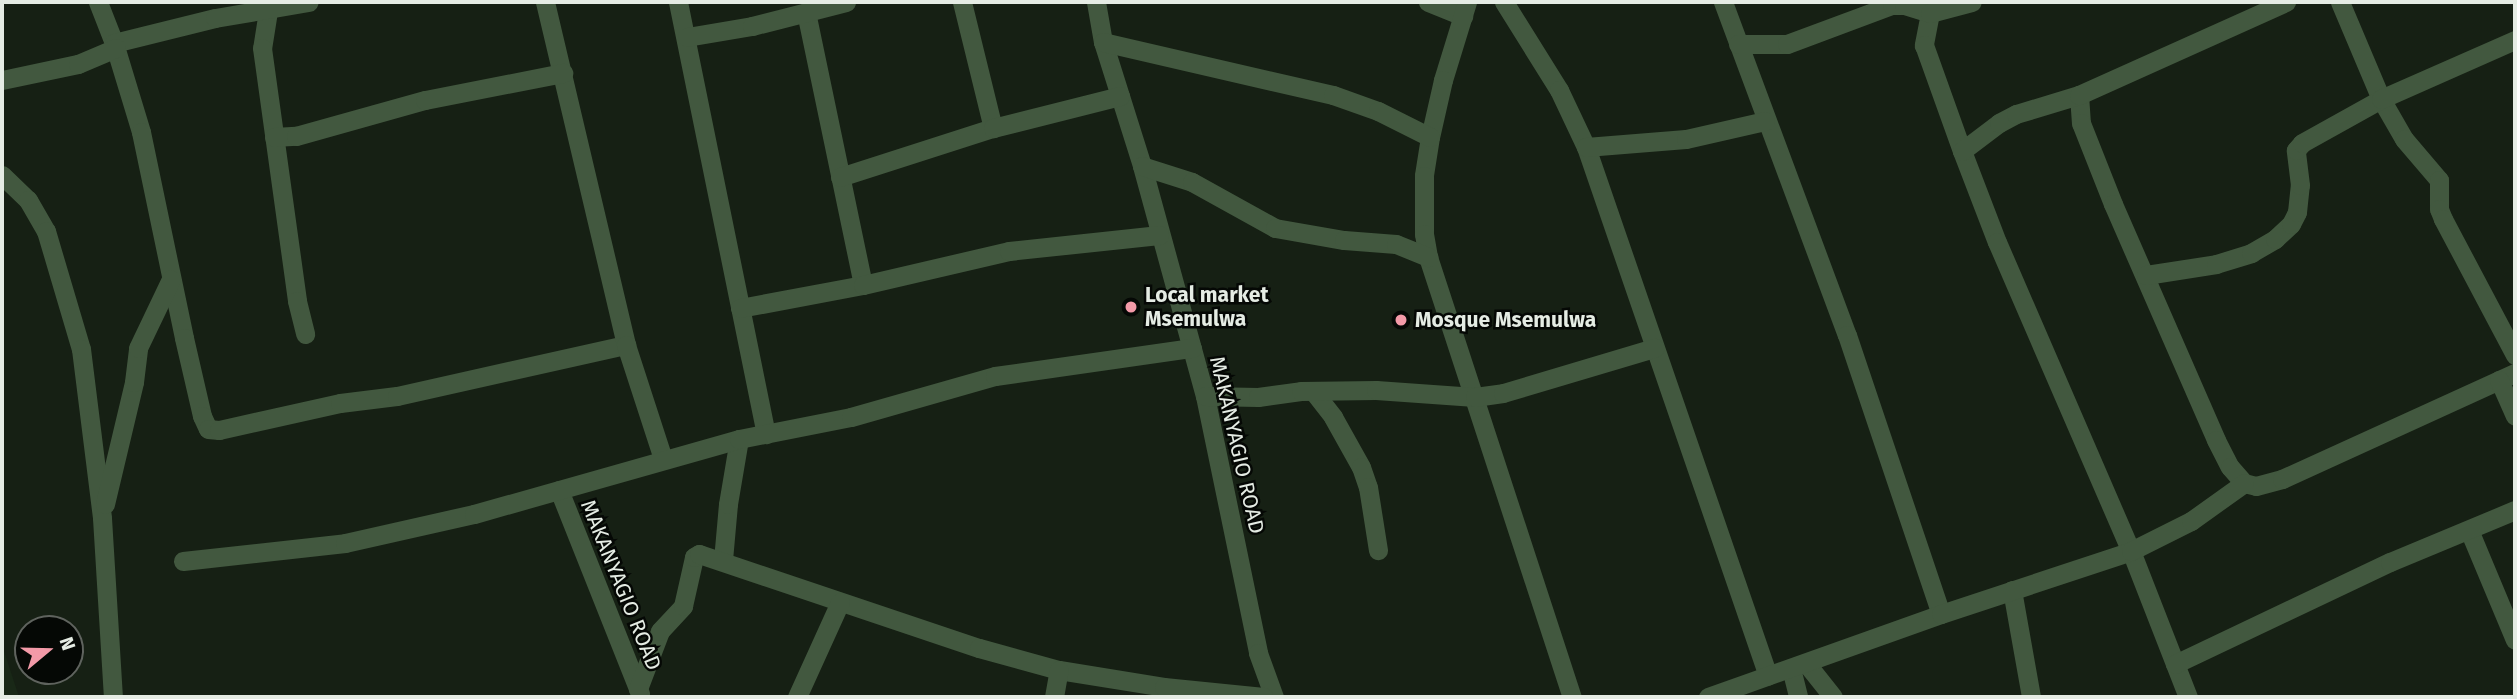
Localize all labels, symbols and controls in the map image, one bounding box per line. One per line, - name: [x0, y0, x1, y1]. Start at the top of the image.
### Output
- place label: Local market Msemulwa: [1145, 282, 1269, 332]
- marker: Local market Msemulwa: [1123, 299, 1139, 315]
- place label: Mosque Msemulwa: [1415, 307, 1596, 333]
- marker: Mosque Msemulwa: [1393, 312, 1409, 328]
- street label: MAKANYAGIO ROAD: [1204, 354, 1270, 536]
- street label: MAKANYAGIO ROAD: [575, 496, 667, 674]
- north arrow: [14, 615, 84, 685]
- text: N: [55, 634, 80, 653]

